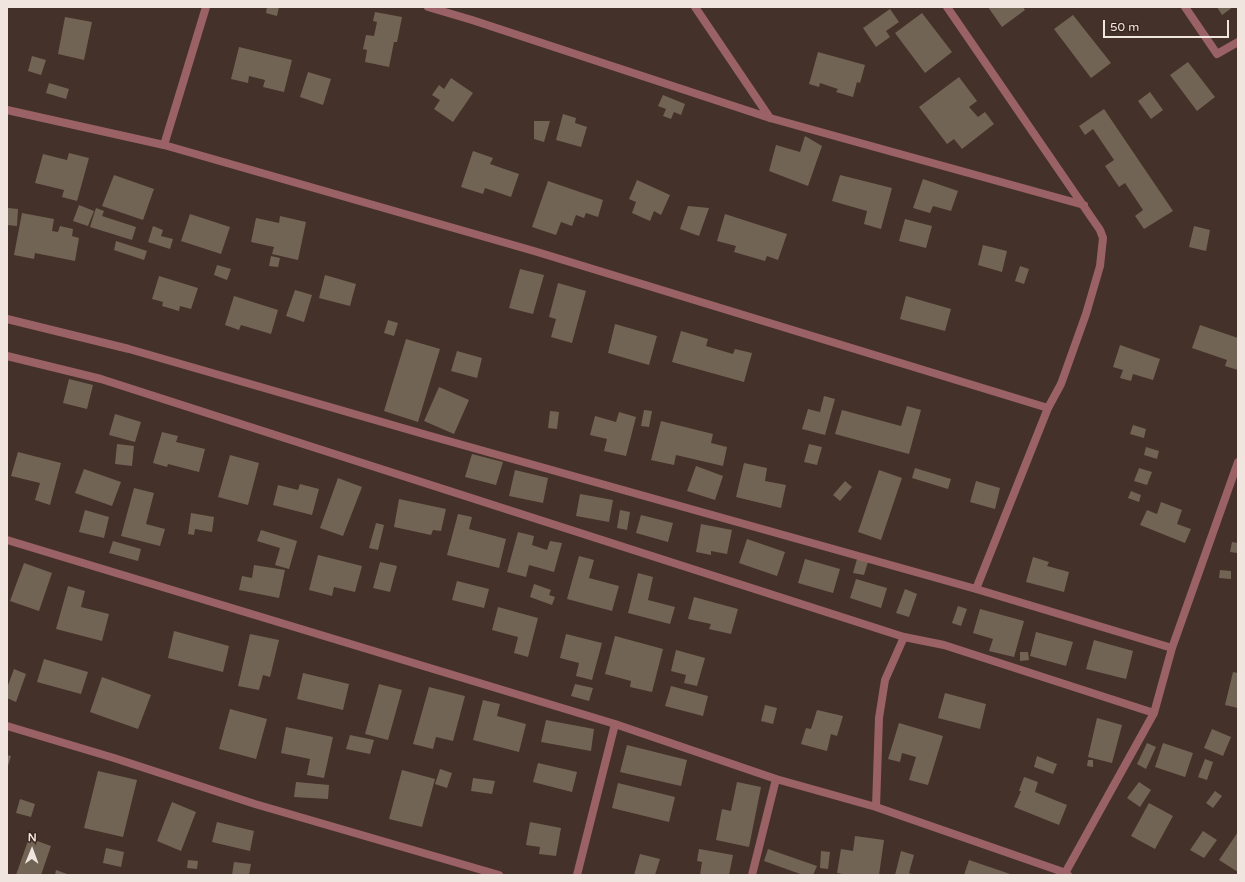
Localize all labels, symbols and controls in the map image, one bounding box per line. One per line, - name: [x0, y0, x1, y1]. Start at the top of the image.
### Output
- scale bar: [1105, 12, 1231, 38]
- text: 50 m: [1110, 20, 1139, 34]
- north arrow: [12, 830, 52, 870]
- text: N: [28, 831, 37, 844]

